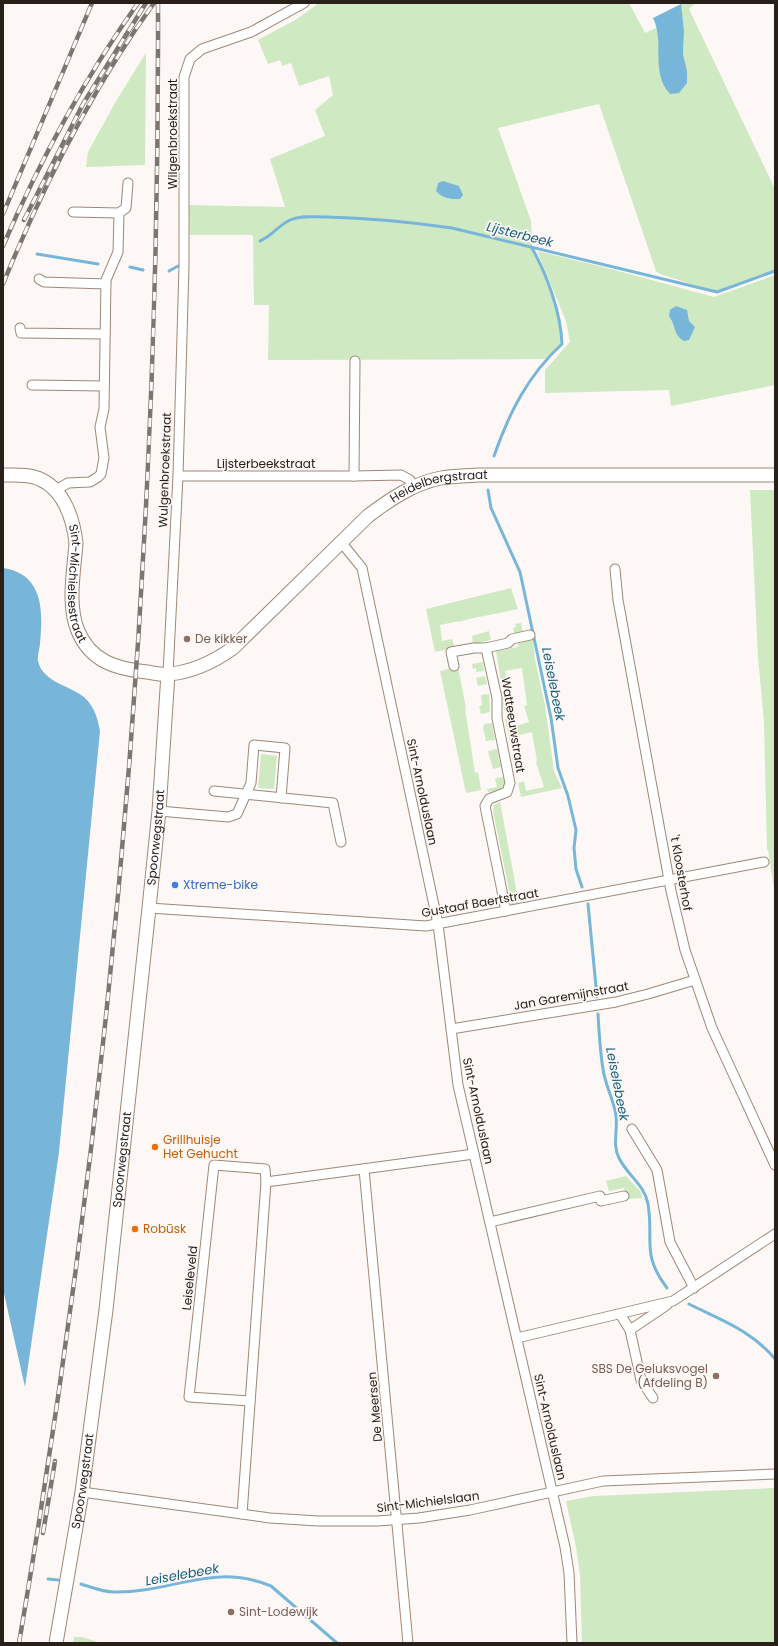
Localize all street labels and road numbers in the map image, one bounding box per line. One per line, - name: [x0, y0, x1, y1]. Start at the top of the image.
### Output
- street label: Wilgenbroekstraat: [164, 79, 181, 189]
- street label: Wulgenbroekstraat: [154, 412, 175, 528]
- street label: Lijsterbeekstraat: [217, 455, 315, 472]
- street label: Heidelbergstraat: [386, 466, 488, 506]
- street label: Sint-Michielsestraat: [64, 522, 91, 646]
- street label: Watteeuwstraat: [498, 676, 529, 774]
- street label: Sint-Arnolduslaan: [403, 737, 442, 847]
- street label: Spoorwegstraat: [142, 789, 168, 886]
- street label: 't Kloosterhof: [666, 834, 697, 912]
- street label: Gustaaf Baertstraat: [420, 884, 540, 921]
- street label: Jan Garemijnstraat: [512, 977, 630, 1014]
- street label: Sint-Arnolduslaan: [459, 1056, 498, 1166]
- street label: Spoorwegstraat: [108, 1111, 135, 1208]
- street label: Leiseleveld: [178, 1245, 201, 1311]
- street label: De Meersen: [363, 1371, 386, 1443]
- street label: Sint-Arnolduslaan: [530, 1372, 571, 1482]
- street label: Spoorwegstraat: [67, 1432, 98, 1530]
- street label: Sint-Michielslaan: [376, 1487, 480, 1516]

